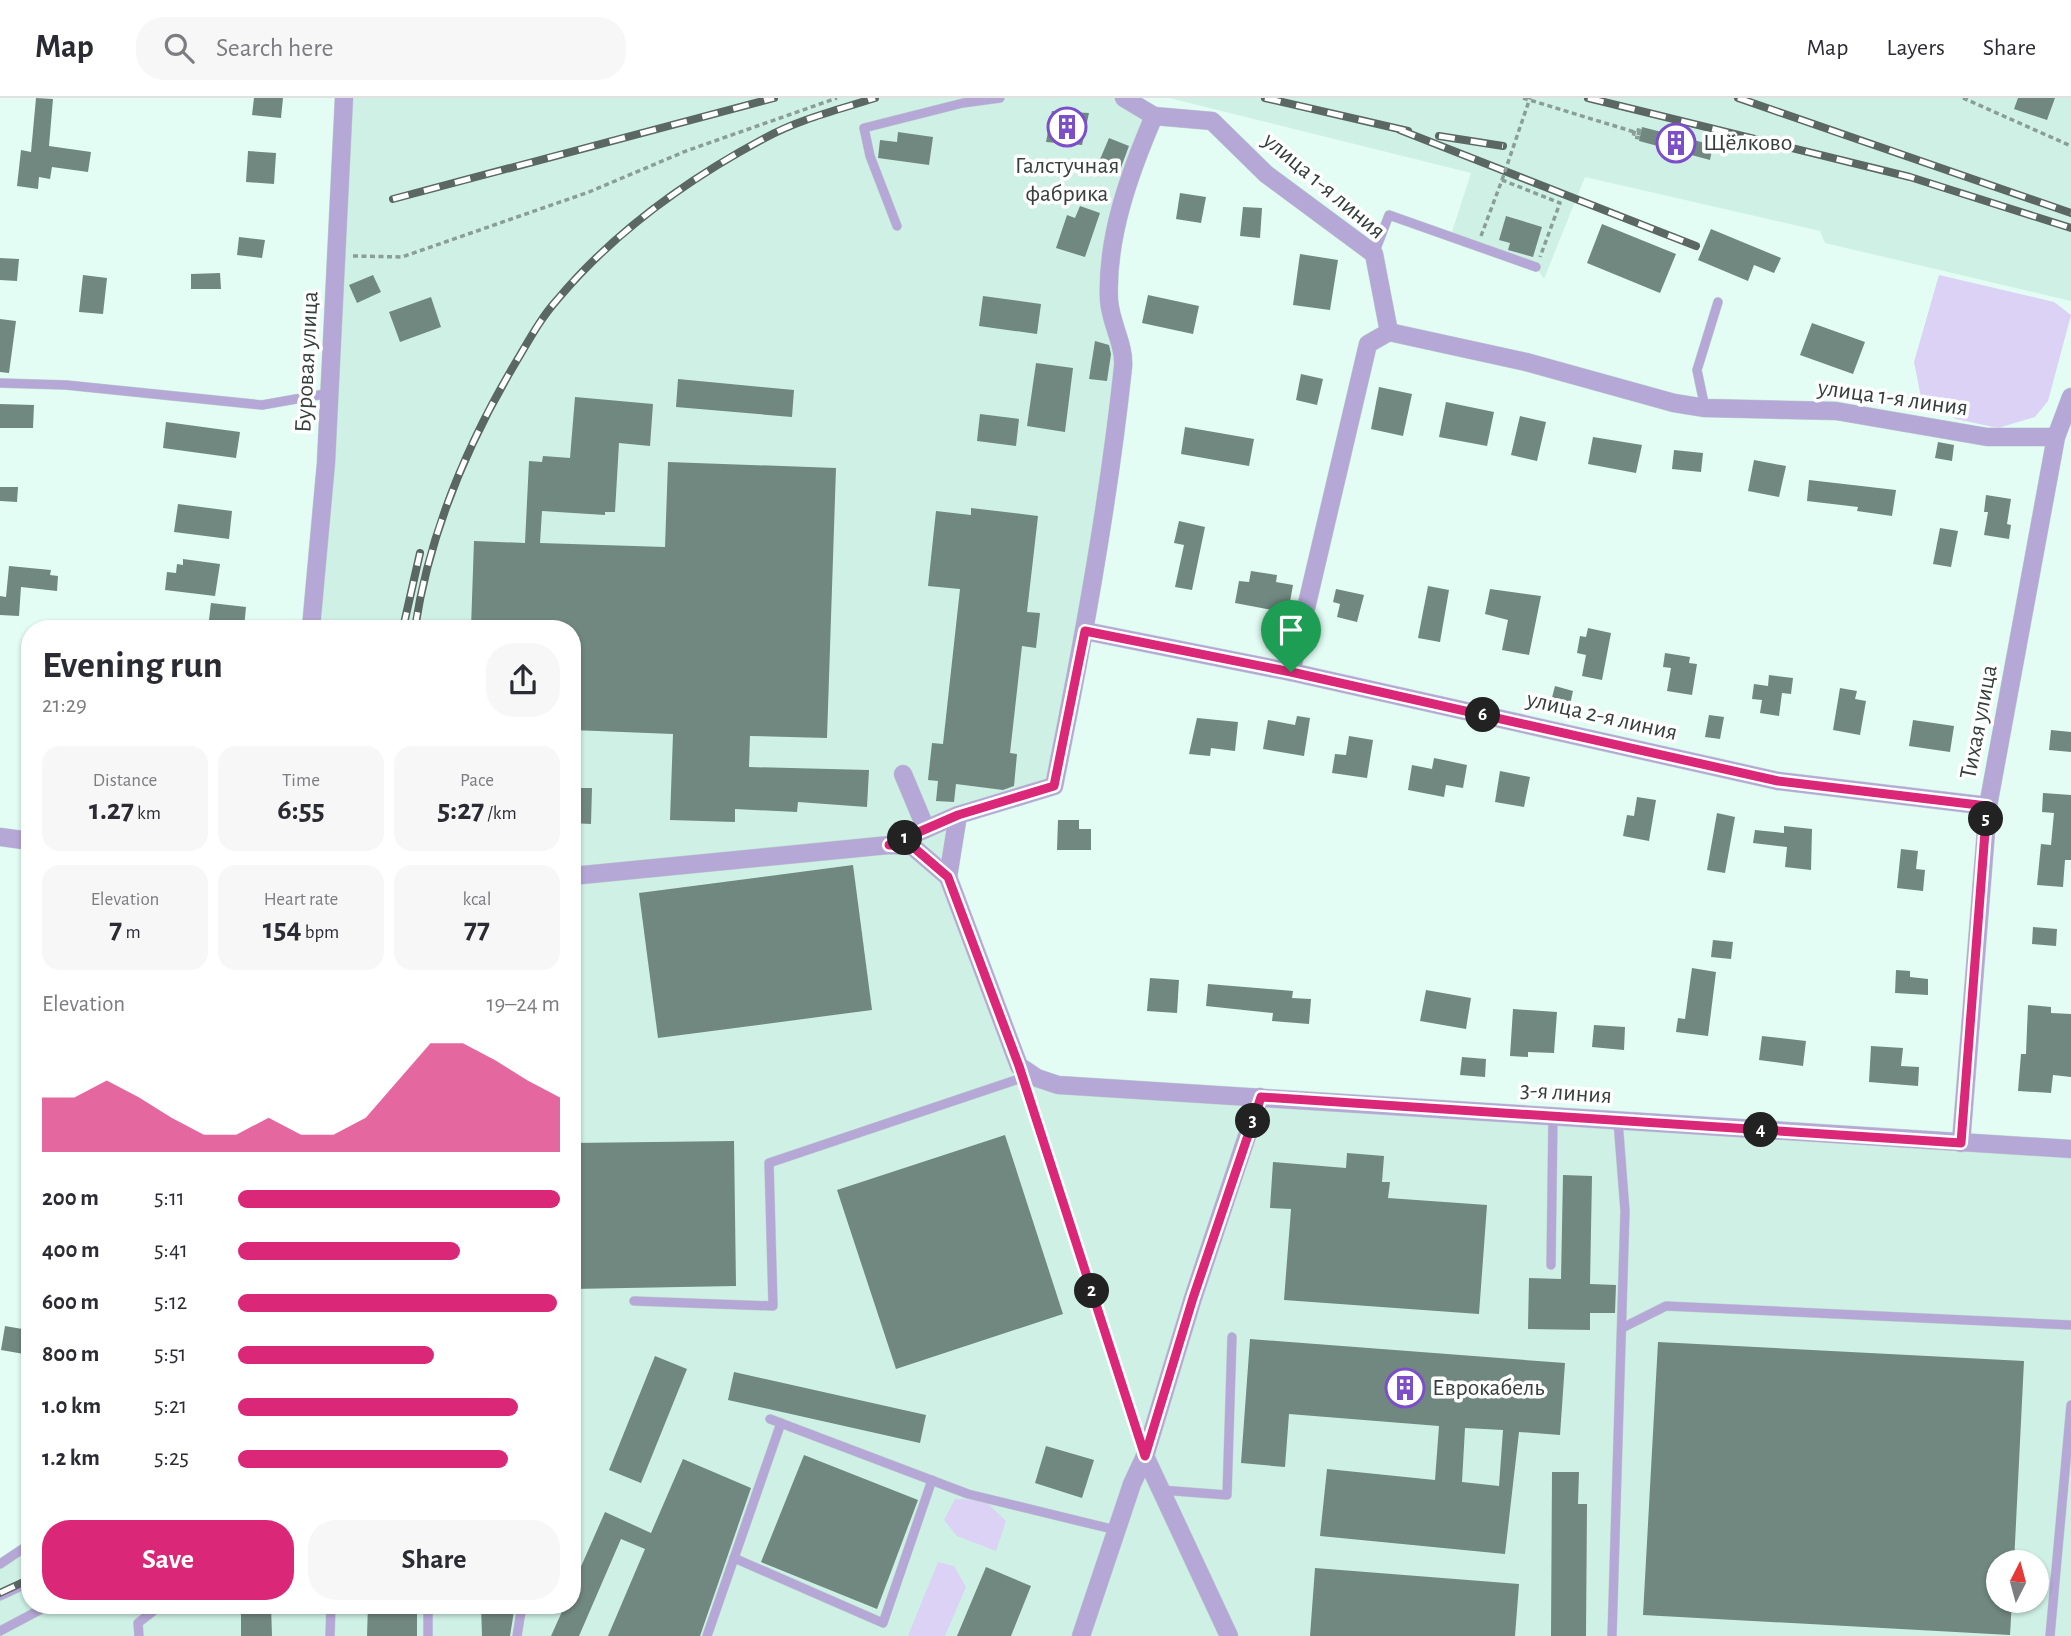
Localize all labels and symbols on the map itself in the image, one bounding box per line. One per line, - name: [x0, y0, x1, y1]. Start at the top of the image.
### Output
- building icon: Галстучная фабрика: [1046, 106, 1088, 148]
- building icon: Щёлково: [1655, 122, 1697, 164]
- street label: улица 1-я линия: [1258, 128, 1390, 244]
- place label: Щёлково: [1703, 131, 1792, 155]
- place label: Галстучная фабрика: [1015, 154, 1119, 206]
- street label: Буровая улица: [291, 291, 323, 433]
- street label: улица 1-я линия: [1815, 375, 1970, 420]
- pin: [1261, 600, 1321, 672]
- street label: Тихая улица: [1956, 663, 2002, 781]
- street label: улица 2-я линия: [1523, 687, 1680, 745]
- pin: 6: [1466, 698, 1500, 732]
- pin: 5: [1968, 802, 2004, 836]
- pin: 1: [888, 820, 922, 856]
- street label: 3-я линия: [1519, 1078, 1613, 1108]
- pin: 3: [1236, 1104, 1270, 1138]
- pin: 4: [1744, 1112, 1778, 1148]
- pin: 2: [1074, 1274, 1110, 1308]
- building icon: Еврокабель: [1384, 1367, 1426, 1409]
- place label: Еврокабель: [1432, 1376, 1544, 1400]
- north arrow: [1986, 1550, 2049, 1614]

